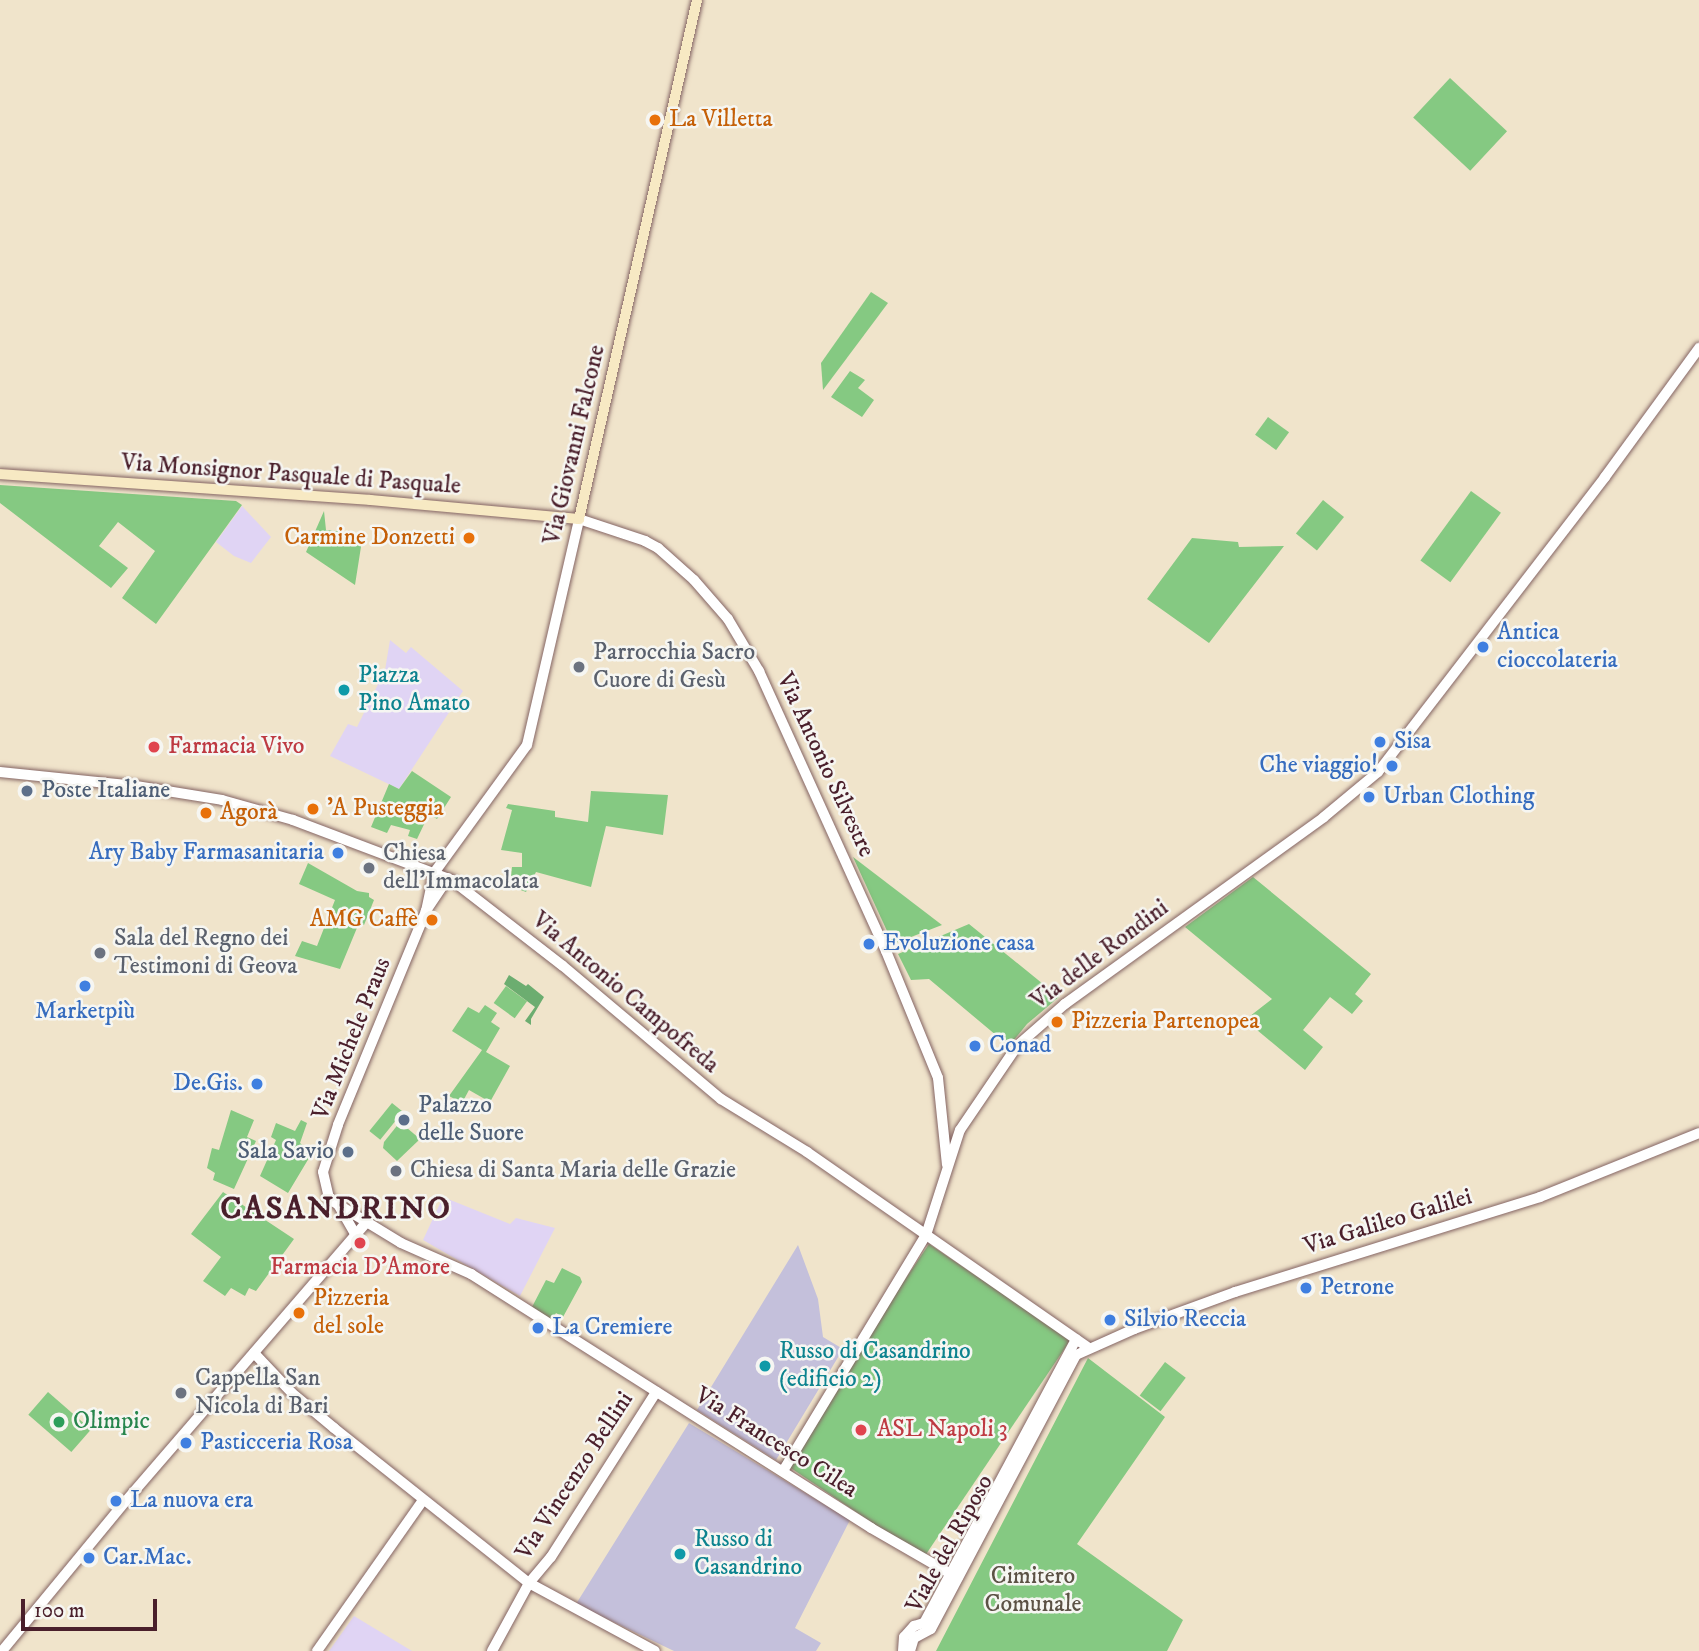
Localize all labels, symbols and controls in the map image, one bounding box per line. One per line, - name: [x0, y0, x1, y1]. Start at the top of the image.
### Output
- place label: La Villetta: [669, 106, 773, 134]
- marker: La Villetta: [647, 112, 663, 128]
- street label: Via Giovanni Falcone: [538, 342, 612, 548]
- street label: Via Monsignor Pasquale di Pasquale: [120, 449, 462, 501]
- place label: Carmine Donzetti: [284, 524, 455, 552]
- marker: Carmine Donzetti: [461, 530, 477, 546]
- place label: Antica cioccolateria: [1497, 619, 1618, 675]
- place label: Parrocchia Sacro Cuore di Gesù: [593, 639, 755, 695]
- marker: Antica cioccolateria: [1475, 639, 1491, 655]
- marker: Parrocchia Sacro Cuore di Gesù: [571, 659, 587, 675]
- place label: Piazza Pino Amato: [358, 662, 470, 718]
- street label: Via Antonio Silvestre: [770, 668, 880, 862]
- marker: Piazza Pino Amato: [336, 682, 352, 698]
- place label: Sisa: [1394, 728, 1431, 756]
- place label: Farmacia Vivo: [168, 733, 305, 761]
- marker: Sisa: [1372, 734, 1388, 750]
- marker: Farmacia Vivo: [146, 739, 162, 755]
- place label: Che viaggio!: [1259, 752, 1378, 780]
- marker: Che viaggio!: [1384, 758, 1400, 774]
- place label: Poste Italiane: [41, 777, 170, 805]
- marker: Poste Italiane: [19, 783, 35, 799]
- place label: Urban Clothing: [1383, 783, 1534, 811]
- marker: Urban Clothing: [1361, 789, 1377, 805]
- place label: 'A Pusteggia: [327, 795, 444, 823]
- place label: Agorà: [220, 799, 278, 827]
- marker: 'A Pusteggia: [305, 801, 321, 817]
- marker: Agorà: [198, 805, 214, 821]
- place label: Ary Baby Farmasanitaria: [89, 839, 324, 867]
- place label: Chiesa dell'Immacolata: [383, 840, 539, 896]
- marker: Ary Baby Farmasanitaria: [330, 845, 346, 861]
- marker: Chiesa dell'Immacolata: [361, 860, 377, 876]
- street label: Via delle Rondini: [1026, 894, 1174, 1016]
- place label: AMG Caffè: [310, 906, 418, 934]
- street label: Via Antonio Campofreda: [525, 906, 725, 1080]
- marker: AMG Caffè: [424, 912, 440, 928]
- place label: Sala del Regno dei Testimoni di Geova: [114, 925, 298, 981]
- place label: Evoluzione casa: [883, 930, 1035, 958]
- marker: Evoluzione casa: [861, 936, 877, 952]
- marker: Sala del Regno dei Testimoni di Geova: [92, 945, 108, 961]
- street label: Via Michele Praus: [306, 954, 398, 1124]
- marker: Marketpiù: [77, 978, 93, 994]
- place label: Marketpiù: [35, 998, 135, 1026]
- place label: Pizzeria Partenopea: [1071, 1008, 1259, 1036]
- marker: Pizzeria Partenopea: [1049, 1014, 1065, 1030]
- place label: Conad: [989, 1032, 1051, 1060]
- marker: Conad: [967, 1038, 983, 1054]
- place label: De.Gis.: [173, 1070, 243, 1098]
- marker: De.Gis.: [249, 1076, 265, 1092]
- place label: Palazzo delle Suore: [418, 1092, 524, 1148]
- marker: Palazzo delle Suore: [396, 1112, 412, 1128]
- place label: Sala Savio: [238, 1138, 334, 1166]
- marker: Sala Savio: [340, 1144, 356, 1160]
- place label: Chiesa di Santa Maria delle Grazie: [410, 1157, 736, 1185]
- marker: Chiesa di Santa Maria delle Grazie: [388, 1163, 404, 1179]
- street label: Via Galileo Galilei: [1300, 1183, 1476, 1261]
- district label: CASANDRINO: [221, 1190, 451, 1228]
- marker: Farmacia D'Amore: [352, 1235, 368, 1251]
- place label: Farmacia D'Amore: [270, 1254, 450, 1282]
- place label: Petrone: [1320, 1274, 1394, 1302]
- marker: Petrone: [1298, 1280, 1314, 1296]
- place label: Pizzeria del sole: [313, 1285, 389, 1341]
- marker: Pizzeria del sole: [291, 1305, 307, 1321]
- place label: Silvio Reccia: [1124, 1306, 1246, 1334]
- marker: Silvio Reccia: [1102, 1312, 1118, 1328]
- place label: La Cremiere: [552, 1314, 672, 1342]
- marker: La Cremiere: [530, 1320, 546, 1336]
- place label: Russo di Casandrino (edificio 2): [779, 1338, 971, 1394]
- marker: Russo di Casandrino (edificio 2): [757, 1358, 773, 1374]
- place label: Cappella San Nicola di Bari: [195, 1365, 329, 1421]
- street label: Via Francesco Cilea: [689, 1381, 863, 1505]
- marker: Cappella San Nicola di Bari: [173, 1385, 189, 1401]
- street label: Via Vincenzo Bellini: [510, 1387, 640, 1565]
- place label: Olimpic: [73, 1408, 150, 1436]
- marker: Olimpic: [51, 1414, 67, 1430]
- place label: ASL Napoli 3: [877, 1416, 1008, 1444]
- marker: ASL Napoli 3: [851, 1420, 871, 1440]
- place label: Pasticceria Rosa: [200, 1429, 353, 1457]
- marker: Pasticceria Rosa: [178, 1435, 194, 1451]
- street label: Viale del Riposo: [900, 1470, 1000, 1618]
- place label: La nuova era: [130, 1487, 253, 1515]
- marker: La nuova era: [108, 1493, 124, 1509]
- place label: Russo di Casandrino: [694, 1526, 802, 1582]
- place label: Car.Mac.: [103, 1544, 192, 1572]
- marker: Russo di Casandrino: [672, 1546, 688, 1562]
- marker: Car.Mac.: [81, 1550, 97, 1566]
- park label: Cimitero Comunale: [985, 1563, 1081, 1619]
- scale bar: [24, 1584, 161, 1628]
- text: 100 m: [34, 1598, 85, 1624]

